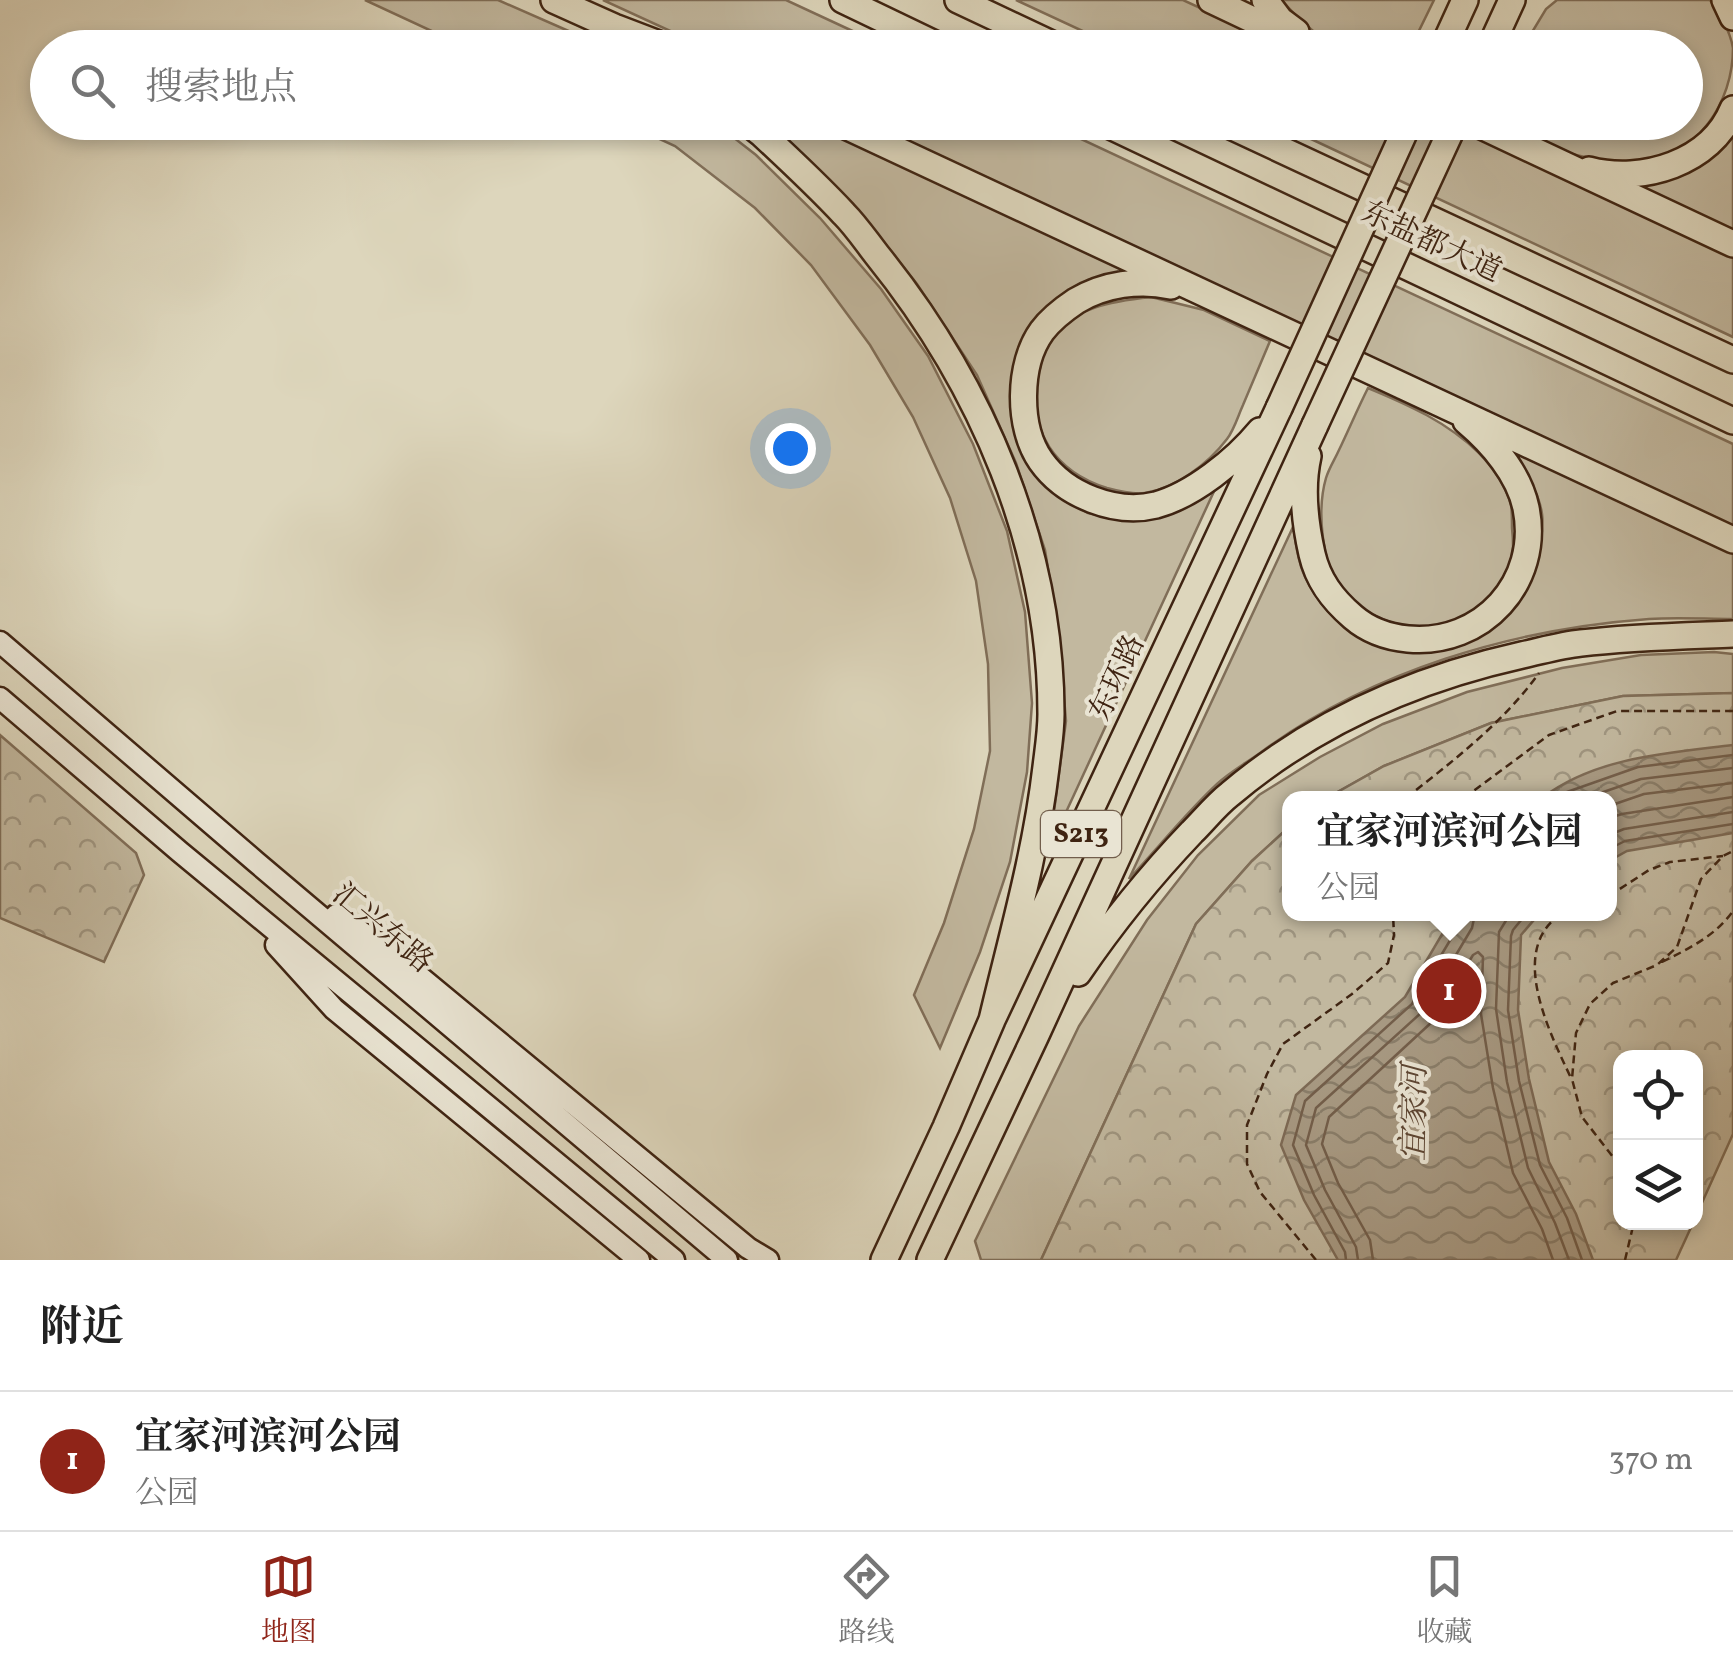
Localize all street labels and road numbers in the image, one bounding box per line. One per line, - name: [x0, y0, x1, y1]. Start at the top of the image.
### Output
- street label: 东盐都大道: [1354, 192, 1508, 294]
- street label: 东环路: [1080, 628, 1156, 728]
- road number: S213: [1041, 811, 1121, 857]
- street label: 汇兴东路: [323, 874, 441, 984]

